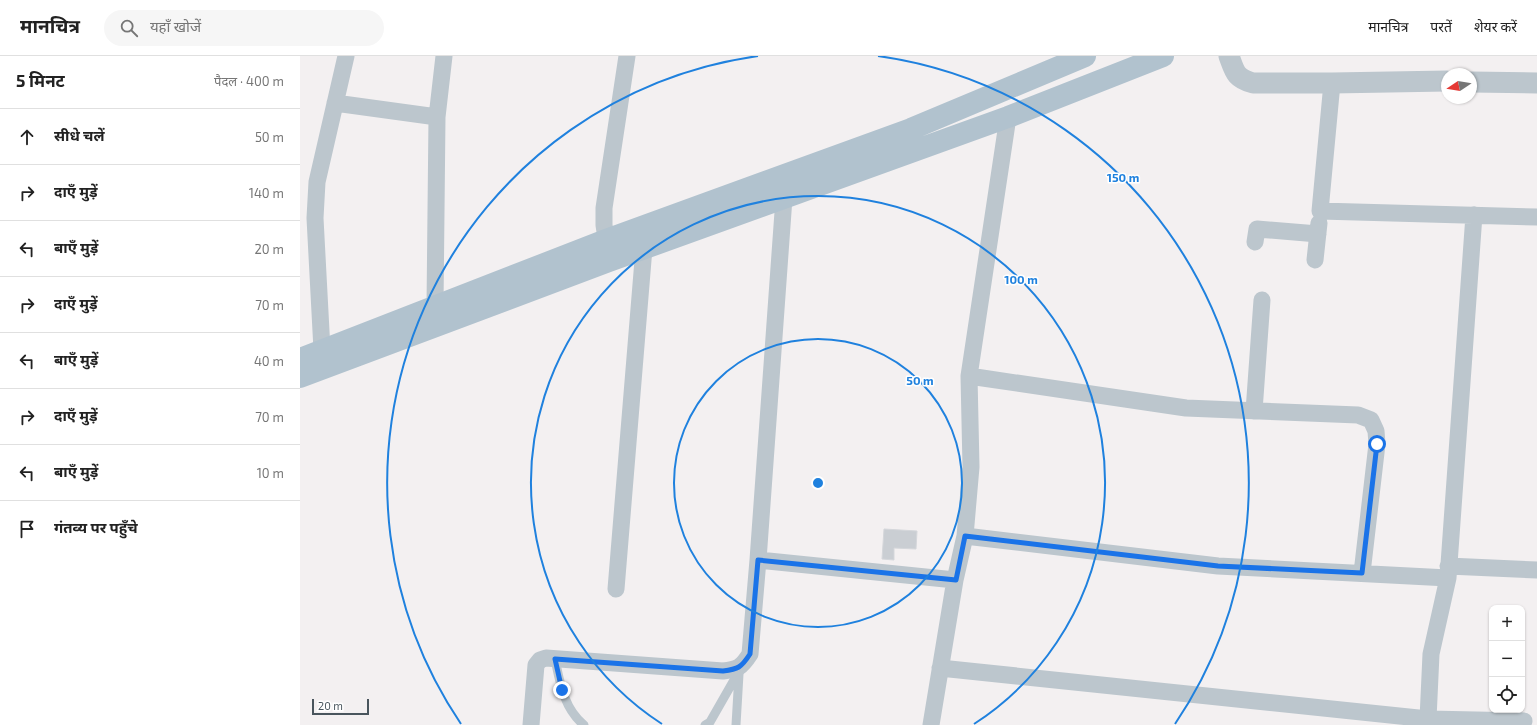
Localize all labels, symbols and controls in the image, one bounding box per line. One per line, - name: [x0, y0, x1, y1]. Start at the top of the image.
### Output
- search box: [104, 10, 384, 46]
- text: मानचित्र: [20, 14, 80, 37]
- icon: search: [118, 17, 140, 39]
- text: यहाँ खोजें: [150, 17, 201, 35]
- text: मानचित्र: [1368, 18, 1408, 35]
- text: परतें: [1430, 18, 1452, 35]
- text: शेयर करें: [1474, 18, 1517, 35]
- north arrow: [1441, 68, 1477, 104]
- text: 5 मिनट: [16, 70, 65, 90]
- text: पैदल · 400 m: [214, 73, 284, 89]
- icon: ahead: [16, 126, 38, 148]
- text: सीधे चलें: [54, 126, 105, 144]
- text: 50 m: [255, 129, 284, 145]
- text: 150 m: [1107, 170, 1139, 184]
- icon: right: [16, 182, 38, 204]
- text: दाएँ मुड़ें: [54, 182, 98, 200]
- text: 140 m: [249, 185, 284, 201]
- icon: left: [16, 238, 38, 260]
- text: बाएँ मुड़ें: [54, 238, 98, 256]
- text: 20 m: [255, 241, 284, 257]
- text: 100 m: [1004, 272, 1038, 286]
- icon: right: [16, 294, 38, 316]
- text: दाएँ मुड़ें: [54, 294, 98, 312]
- text: 70 m: [255, 297, 284, 313]
- icon: left: [16, 350, 38, 372]
- text: बाएँ मुड़ें: [54, 350, 98, 368]
- text: 40 m: [254, 353, 284, 369]
- text: 50 m: [906, 373, 934, 387]
- icon: right: [16, 406, 38, 428]
- text: दाएँ मुड़ें: [54, 406, 98, 424]
- text: 70 m: [255, 409, 284, 425]
- route start: [1368, 435, 1386, 453]
- icon: left: [16, 462, 38, 484]
- text: बाएँ मुड़ें: [54, 462, 98, 480]
- text: 10 m: [257, 465, 284, 481]
- centre of rings: [811, 476, 825, 490]
- icon: arrive: [16, 518, 38, 540]
- text: गंतव्य पर पहुँचे: [54, 518, 138, 536]
- map controls: [1489, 605, 1525, 713]
- button: +: [1489, 605, 1525, 641]
- button: −: [1489, 641, 1525, 677]
- button: locate: [1489, 677, 1525, 713]
- route end: [553, 681, 571, 699]
- scale bar: [312, 697, 369, 716]
- text: 20 m: [318, 699, 343, 712]

